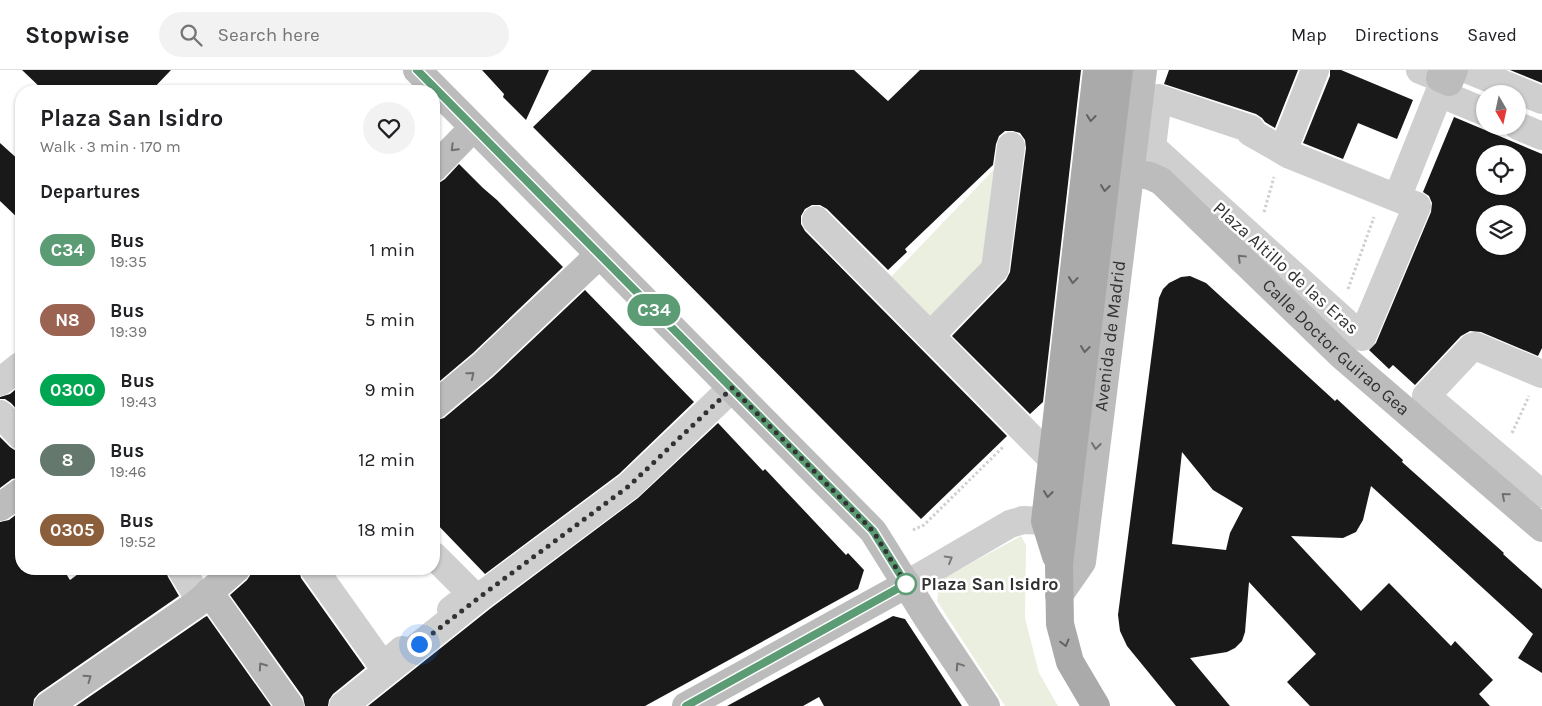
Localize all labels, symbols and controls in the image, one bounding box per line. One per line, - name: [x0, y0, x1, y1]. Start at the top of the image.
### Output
- search box: [159, 12, 509, 57]
- text: Stopwise: [25, 21, 129, 49]
- icon: search: [177, 21, 205, 49]
- text: Search here: [217, 24, 320, 46]
- text: Map: [1291, 24, 1327, 46]
- text: Directions: [1355, 24, 1439, 46]
- text: Saved: [1467, 24, 1517, 46]
- north arrow: [1476, 85, 1526, 135]
- map controls: [1476, 85, 1526, 255]
- button: heart: [363, 102, 415, 154]
- text: Plaza San Isidro: [40, 104, 223, 132]
- one-way arrow: [1086, 115, 1097, 123]
- text: Walk · 3 min · 170 m: [40, 137, 181, 156]
- one-way arrow: [450, 142, 459, 151]
- button: locate: [1476, 145, 1526, 195]
- text: Departures: [40, 181, 140, 203]
- one-way arrow: [1100, 184, 1111, 192]
- street label: Plaza Altillo de las Eras: [1209, 197, 1363, 339]
- button: layers: [1476, 205, 1526, 255]
- text: Bus: [110, 230, 144, 252]
- text: C34: [51, 239, 84, 261]
- text: 1 min: [369, 239, 415, 261]
- text: 19:35: [110, 252, 147, 271]
- one-way arrow: [1238, 255, 1247, 264]
- street label: Avenida de Madrid: [1090, 259, 1130, 413]
- street label: Calle Doctor Guirao Gea: [1258, 274, 1414, 420]
- one-way arrow: [1068, 276, 1079, 284]
- line badge: C34: [625, 294, 683, 326]
- text: C34: [637, 299, 671, 321]
- text: Bus: [110, 300, 144, 322]
- text: N8: [55, 309, 80, 331]
- text: 5 min: [365, 309, 415, 331]
- text: 19:39: [110, 322, 147, 341]
- one-way arrow: [1080, 346, 1091, 354]
- text: Bus: [120, 370, 155, 392]
- one-way arrow: [466, 372, 475, 381]
- text: 0300: [50, 379, 95, 401]
- text: 9 min: [365, 379, 415, 401]
- text: 19:43: [120, 392, 157, 411]
- text: Bus: [110, 440, 144, 462]
- one-way arrow: [1091, 443, 1102, 451]
- text: 8: [62, 449, 73, 471]
- text: 12 min: [358, 449, 415, 471]
- text: 19:46: [110, 462, 146, 481]
- one-way arrow: [1043, 490, 1054, 498]
- one-way arrow: [1502, 493, 1511, 502]
- text: Bus: [119, 510, 154, 532]
- text: 0305: [50, 519, 94, 541]
- text: 18 min: [358, 519, 415, 541]
- text: 19:52: [119, 532, 156, 551]
- one-way arrow: [943, 556, 952, 566]
- marker: Plaza San Isidro: [895, 573, 917, 595]
- place label: Plaza San Isidro: [921, 573, 1058, 595]
- your location: [407, 632, 432, 657]
- one-way arrow: [1059, 638, 1069, 646]
- one-way arrow: [259, 662, 268, 672]
- one-way arrow: [956, 662, 965, 671]
- one-way arrow: [82, 675, 92, 684]

